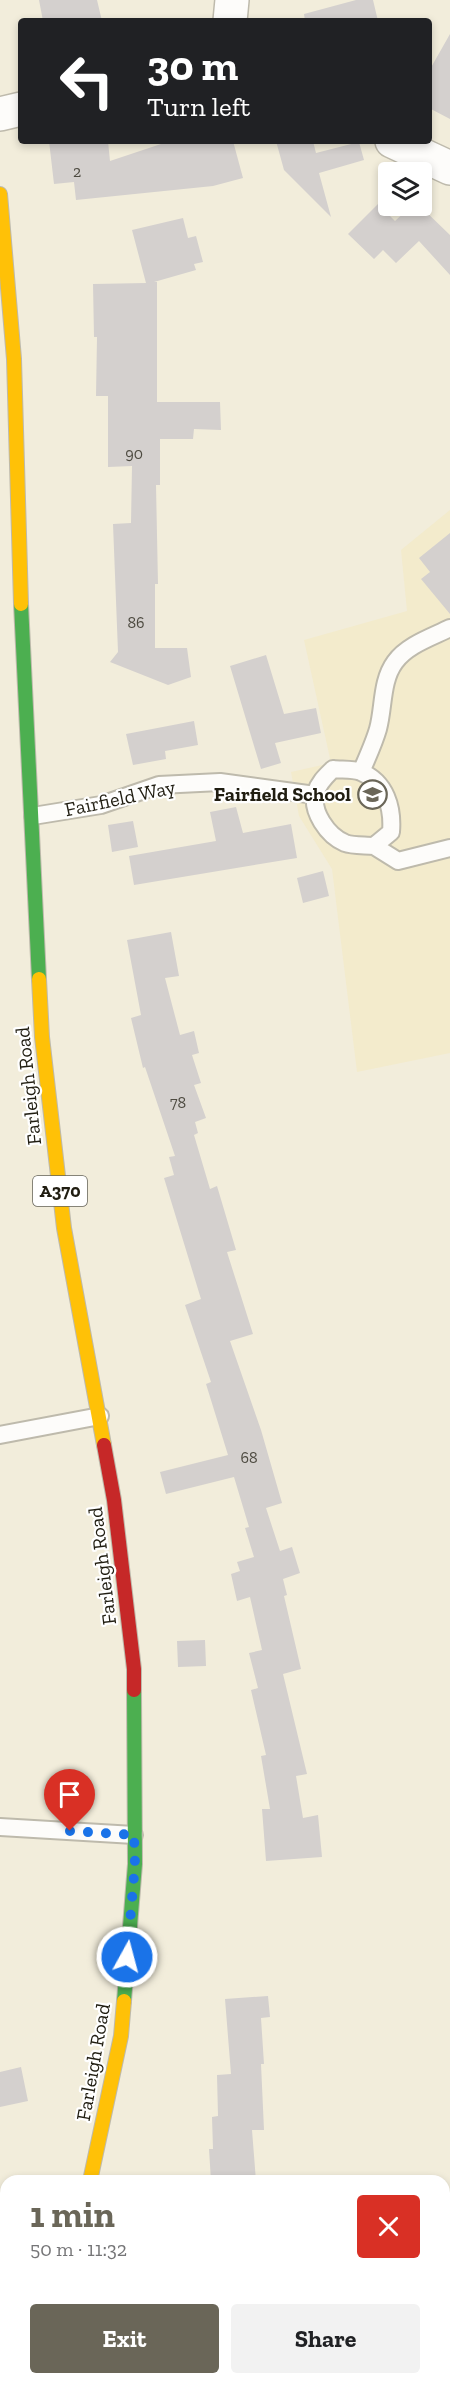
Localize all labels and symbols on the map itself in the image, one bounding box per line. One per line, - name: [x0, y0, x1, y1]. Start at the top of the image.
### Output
- house number: 2: [73, 162, 81, 181]
- house number: 90: [125, 444, 143, 463]
- house number: 86: [127, 613, 145, 632]
- street label: Fairfield Way: [62, 774, 178, 821]
- school or university icon: Fairfield School: [356, 778, 388, 810]
- place label: Fairfield School: [214, 782, 351, 806]
- street label: Farleigh Road: [10, 1026, 46, 1146]
- house number: 78: [170, 1093, 186, 1112]
- road number: A370: [33, 1176, 87, 1206]
- house number: 68: [240, 1448, 258, 1467]
- street label: Farleigh Road: [83, 1506, 121, 1626]
- pin: [44, 1769, 95, 1831]
- position arrow: [95, 1925, 159, 1989]
- street label: Farleigh Road: [71, 2001, 115, 2123]

